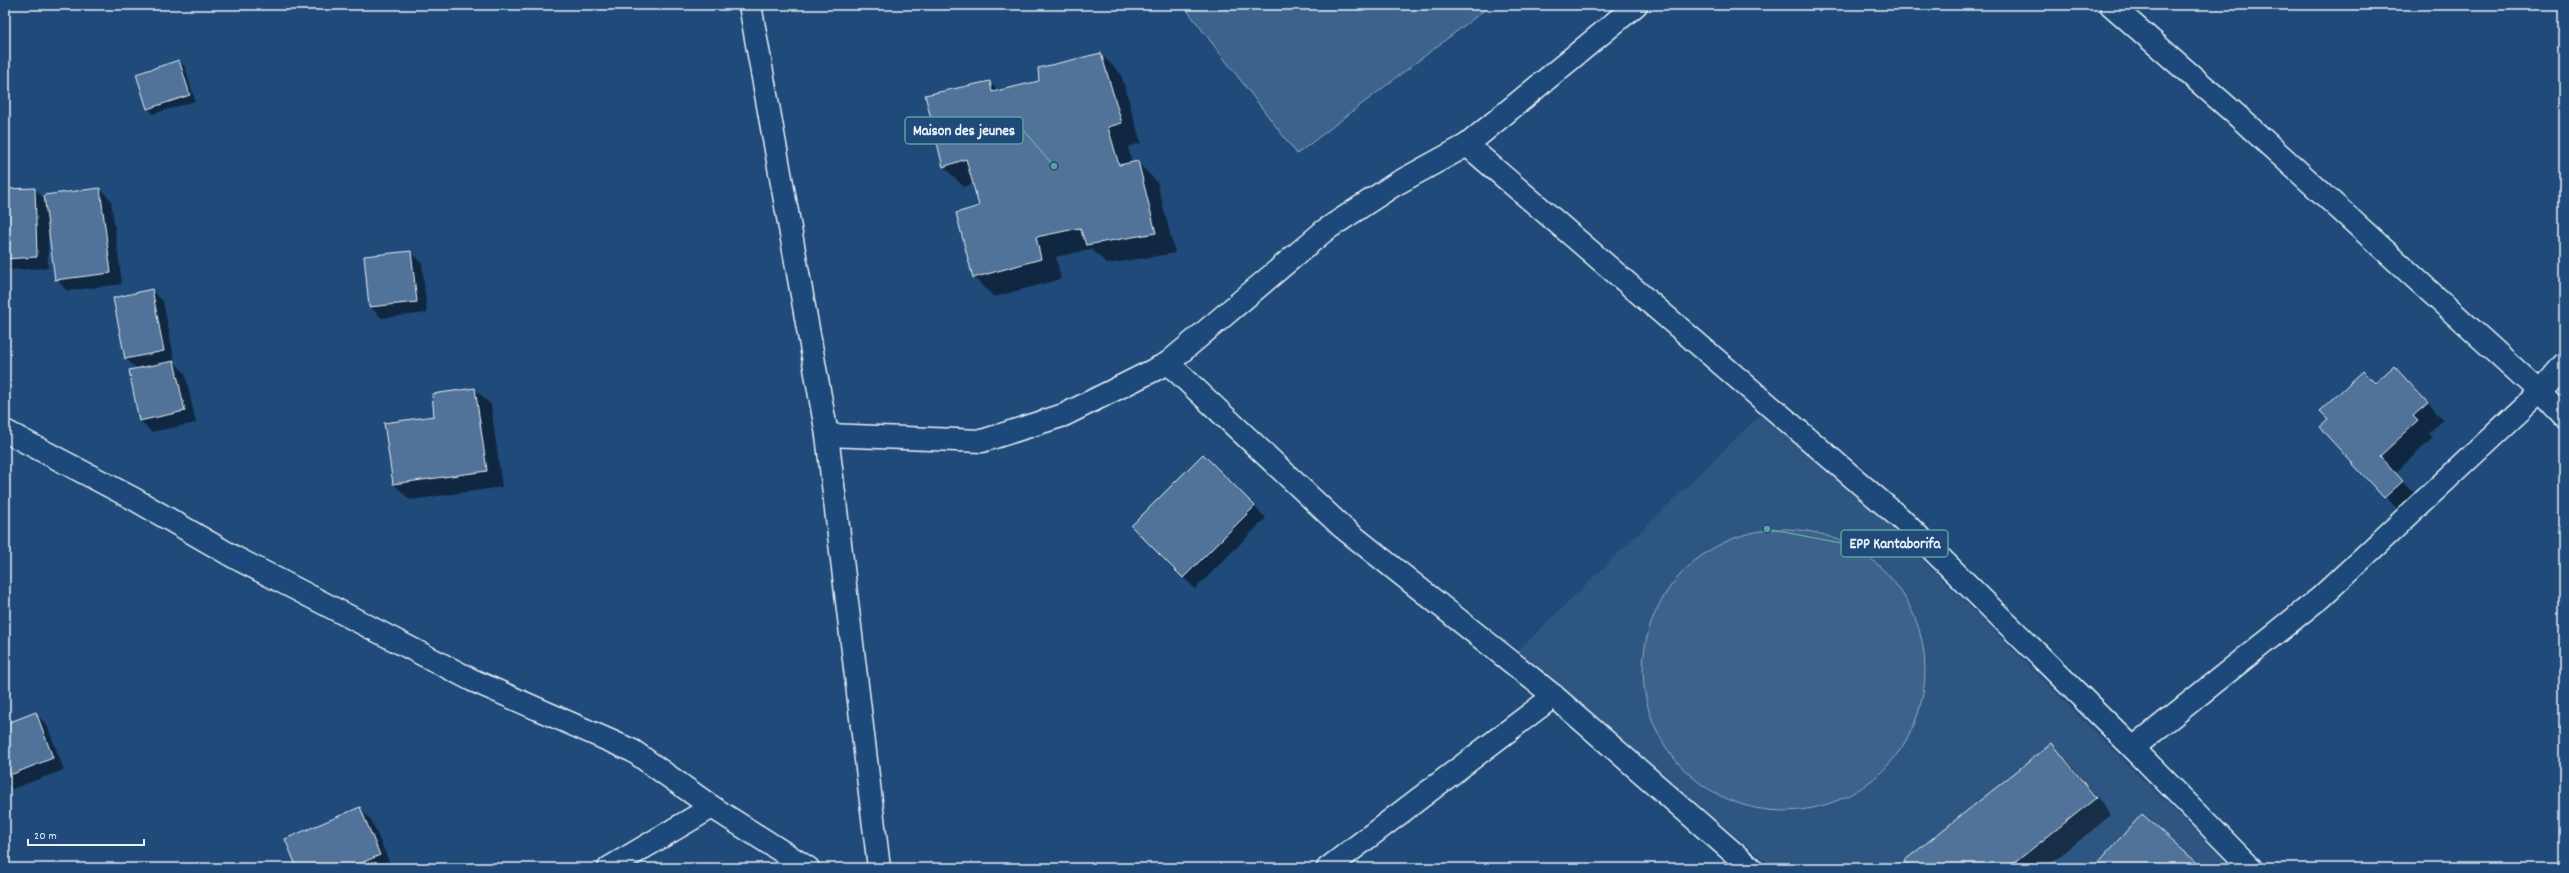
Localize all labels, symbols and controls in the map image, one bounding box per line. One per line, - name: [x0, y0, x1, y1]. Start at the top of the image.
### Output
- callout: Maison des jeunes: [905, 117, 1023, 144]
- text: Maison des jeunes: [913, 121, 1015, 143]
- callout: EPP Kantaborifa: [1841, 530, 1948, 557]
- text: EPP Kantaborifa: [1849, 534, 1942, 556]
- scale bar: [28, 821, 144, 847]
- text: 20 m: [34, 828, 57, 845]

